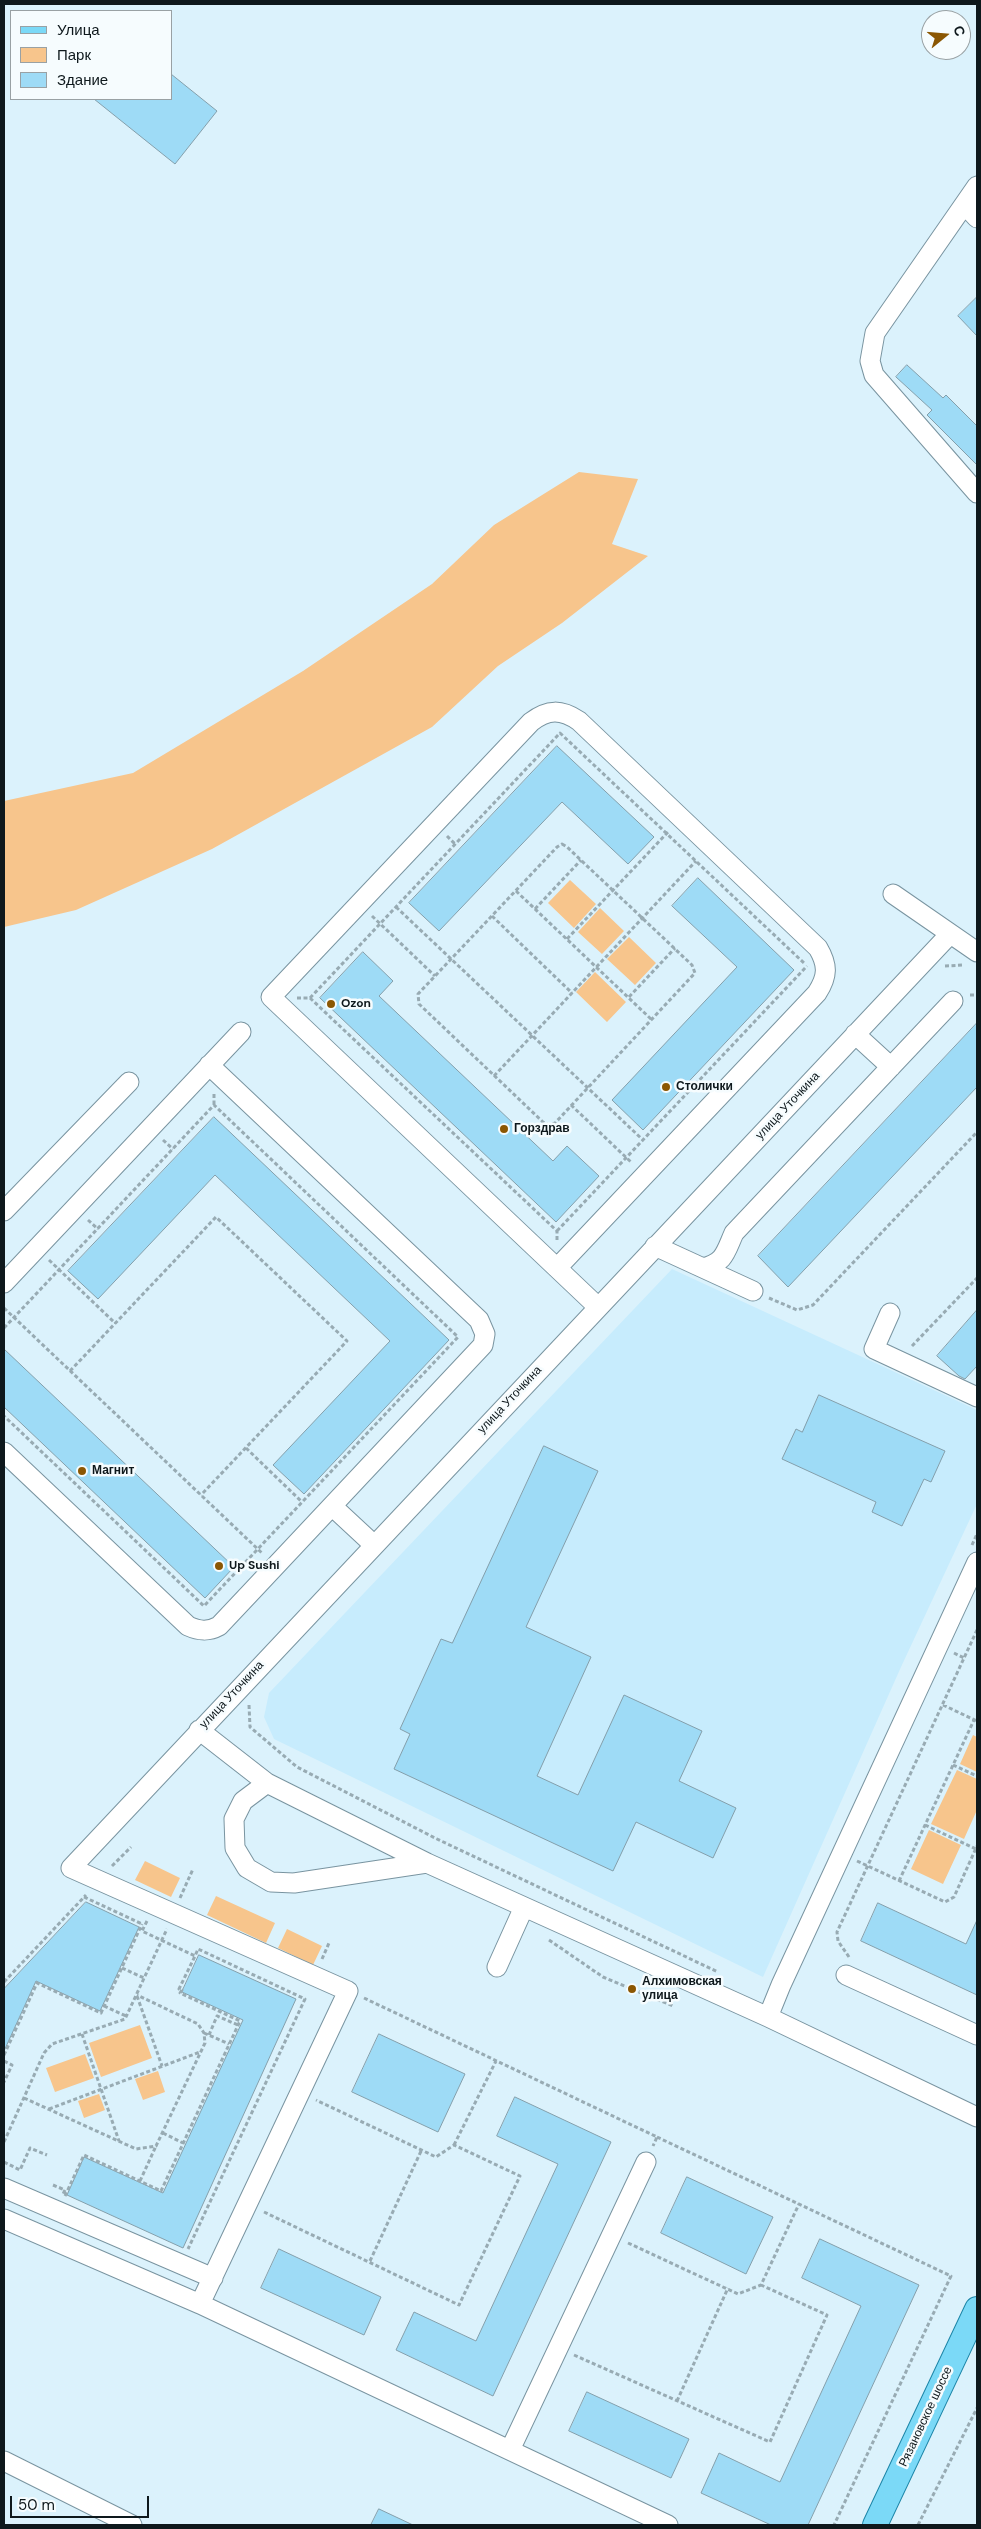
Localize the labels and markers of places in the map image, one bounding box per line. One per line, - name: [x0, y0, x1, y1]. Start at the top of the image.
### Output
- place label: Ozon: [341, 997, 371, 1011]
- marker: Ozon: [325, 998, 337, 1010]
- place label: Столички: [676, 1080, 733, 1094]
- marker: Столички: [660, 1081, 672, 1093]
- place label: Горздрав: [514, 1122, 570, 1136]
- marker: Горздрав: [498, 1123, 510, 1135]
- place label: Магнит: [92, 1464, 134, 1478]
- marker: Магнит: [76, 1465, 88, 1477]
- place label: Up Sushi: [229, 1559, 280, 1573]
- marker: Up Sushi: [213, 1560, 225, 1572]
- place label: Алхимовская улица: [642, 1975, 722, 2003]
- marker: Алхимовская улица: [626, 1983, 638, 1995]

